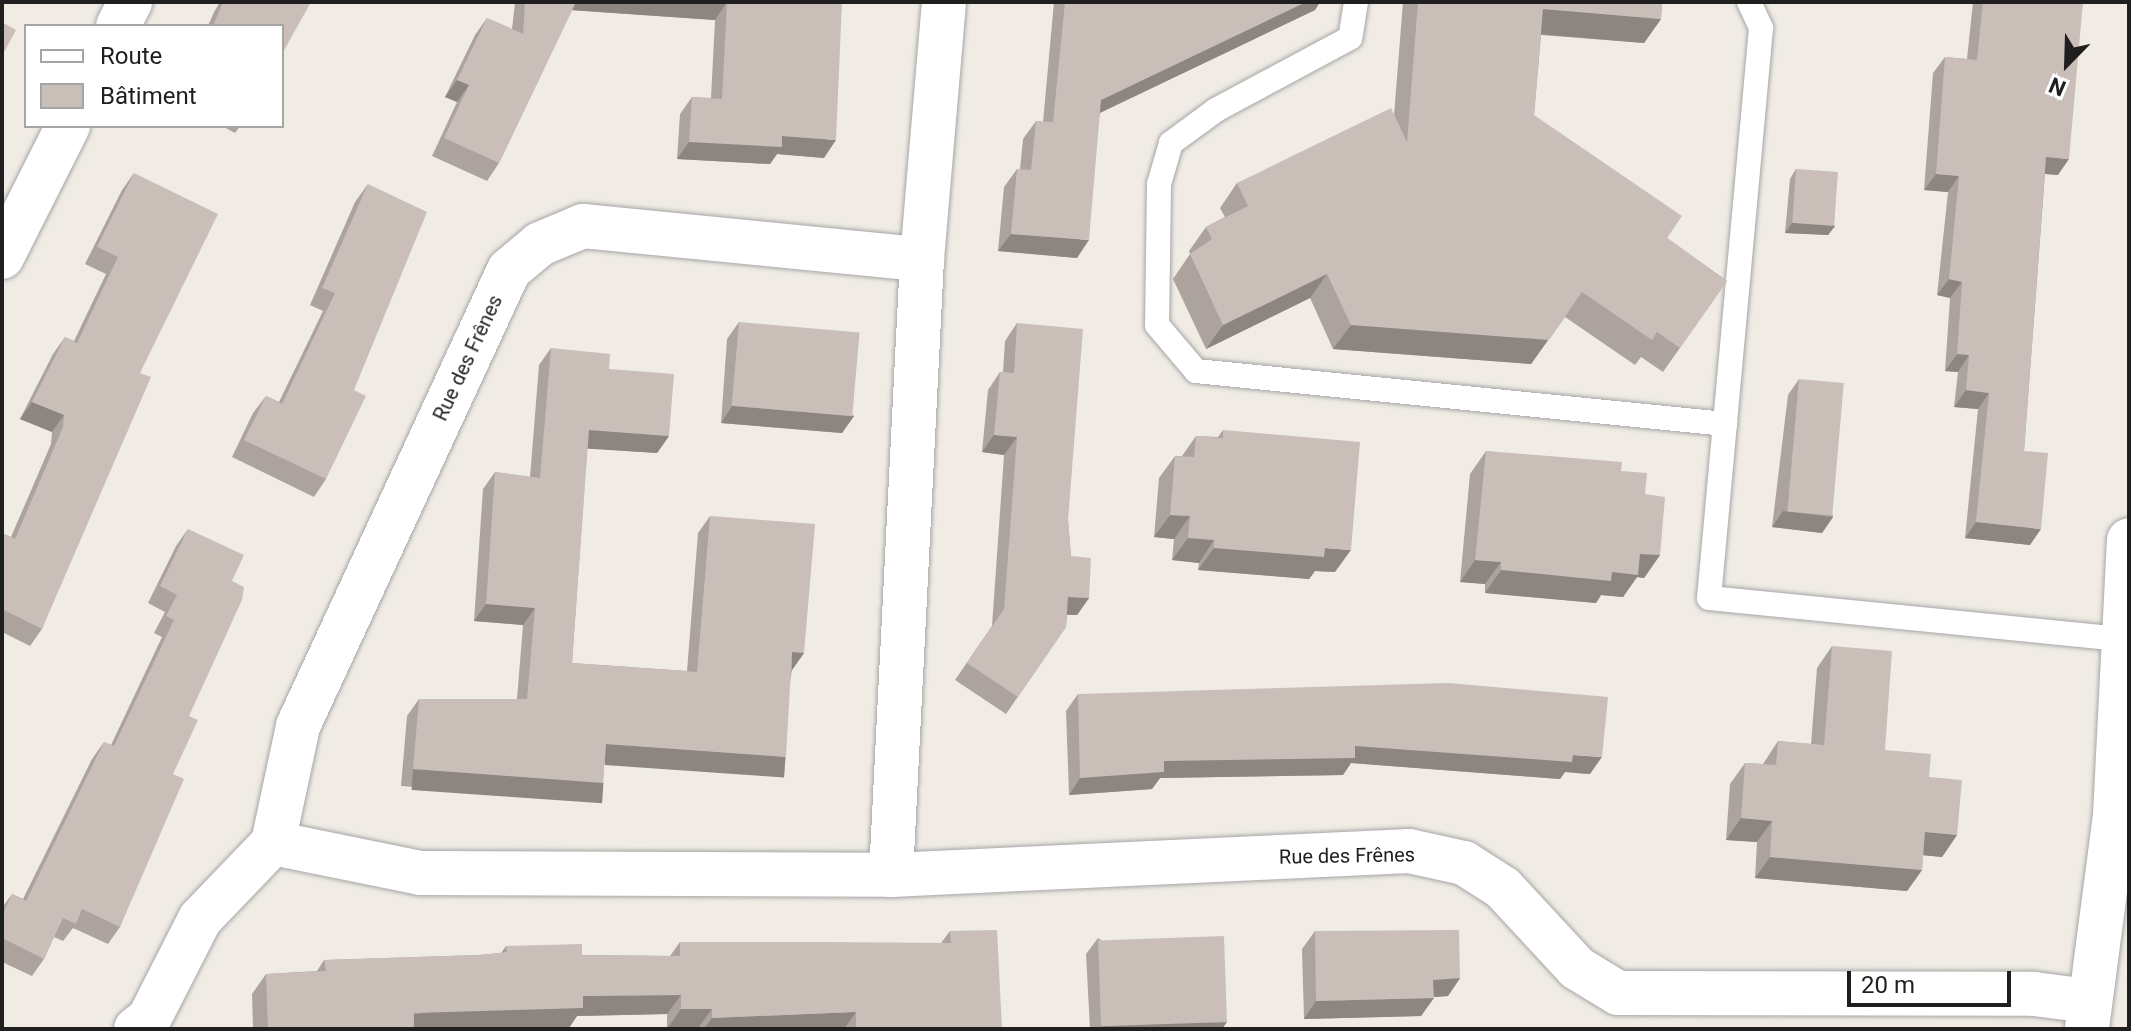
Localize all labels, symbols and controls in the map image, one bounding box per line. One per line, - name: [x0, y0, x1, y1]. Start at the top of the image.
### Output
- legend: [24, 24, 284, 128]
- north arrow: [2027, 24, 2107, 104]
- text: Route: [100, 42, 162, 70]
- text: N: [2045, 72, 2069, 101]
- text: Bâtiment: [100, 82, 197, 110]
- street label: Rue des Frênes: [428, 291, 508, 425]
- street label: Rue des Frênes: [1279, 843, 1415, 869]
- scale bar: [1851, 955, 2015, 1005]
- text: 20 m: [1861, 971, 1915, 999]

